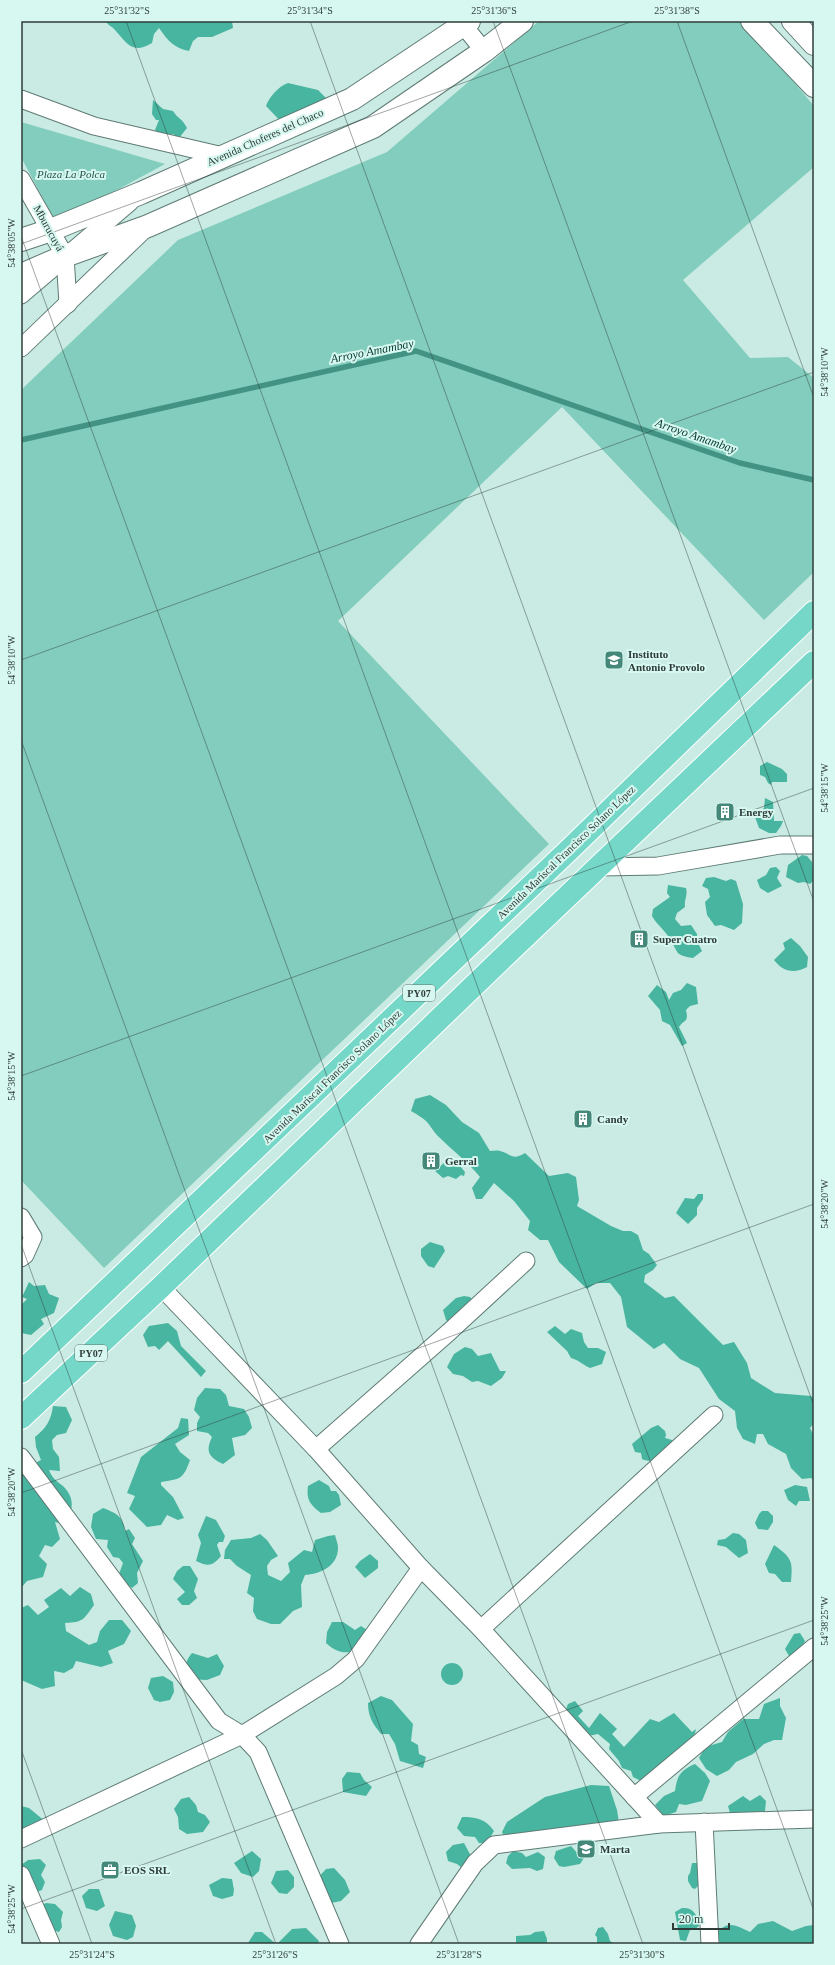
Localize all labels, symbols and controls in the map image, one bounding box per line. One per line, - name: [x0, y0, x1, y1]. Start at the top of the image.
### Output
- text: 25°31'32"S: [104, 5, 150, 16]
- text: 25°31'34"S: [287, 5, 333, 16]
- text: 25°31'36"S: [471, 5, 517, 16]
- text: 25°31'38"S: [654, 5, 700, 16]
- street label: Avenida Choferes del Chaco: [205, 106, 325, 168]
- park label: Plaza La Polca: [36, 168, 105, 180]
- street label: Mburucuyá: [31, 203, 67, 253]
- text: 54°38'05"W: [6, 218, 17, 268]
- water label: Arroyo Amambay: [328, 336, 415, 366]
- text: 54°38'10"W: [819, 347, 830, 397]
- water label: Arroyo Amambay: [653, 415, 739, 457]
- text: 54°38'10"W: [6, 635, 17, 685]
- place label: Instituto Antonio Provolo: [628, 648, 706, 673]
- school or university icon: Instituto Antonio Provolo: [603, 649, 625, 671]
- text: 54°38'15"W: [819, 763, 830, 813]
- street label: Avenida Mariscal Francisco Solano López: [495, 783, 637, 921]
- building icon: Energy: [714, 801, 736, 823]
- place label: Energy: [739, 806, 774, 818]
- building icon: Super Cuatro: [628, 928, 650, 950]
- place label: Super Cuatro: [653, 933, 718, 945]
- road number: PY07: [403, 985, 435, 1001]
- street label: Avenida Mariscal Francisco Solano López: [261, 1007, 403, 1145]
- text: 54°38'15"W: [6, 1051, 17, 1101]
- building icon: Candy: [572, 1108, 594, 1130]
- place label: Candy: [597, 1113, 629, 1125]
- building icon: Gerral: [420, 1150, 442, 1172]
- place label: Gerral: [445, 1155, 477, 1167]
- text: 54°38'20"W: [819, 1179, 830, 1229]
- road number: PY07: [75, 1345, 107, 1361]
- text: 54°38'20"W: [6, 1467, 17, 1517]
- text: 54°38'25"W: [819, 1596, 830, 1646]
- school or university icon: Marta: [575, 1838, 597, 1860]
- place label: Marta: [600, 1843, 630, 1855]
- office icon: EOS SRL: [99, 1859, 121, 1881]
- place label: EOS SRL: [124, 1864, 170, 1876]
- text: 54°38'25"W: [6, 1884, 17, 1934]
- scale bar: [673, 1905, 729, 1931]
- text: 20 m: [679, 1912, 704, 1926]
- text: 25°31'24"S: [69, 1949, 115, 1960]
- text: 25°31'26"S: [252, 1949, 298, 1960]
- text: 25°31'28"S: [436, 1949, 482, 1960]
- text: 25°31'30"S: [619, 1949, 665, 1960]

